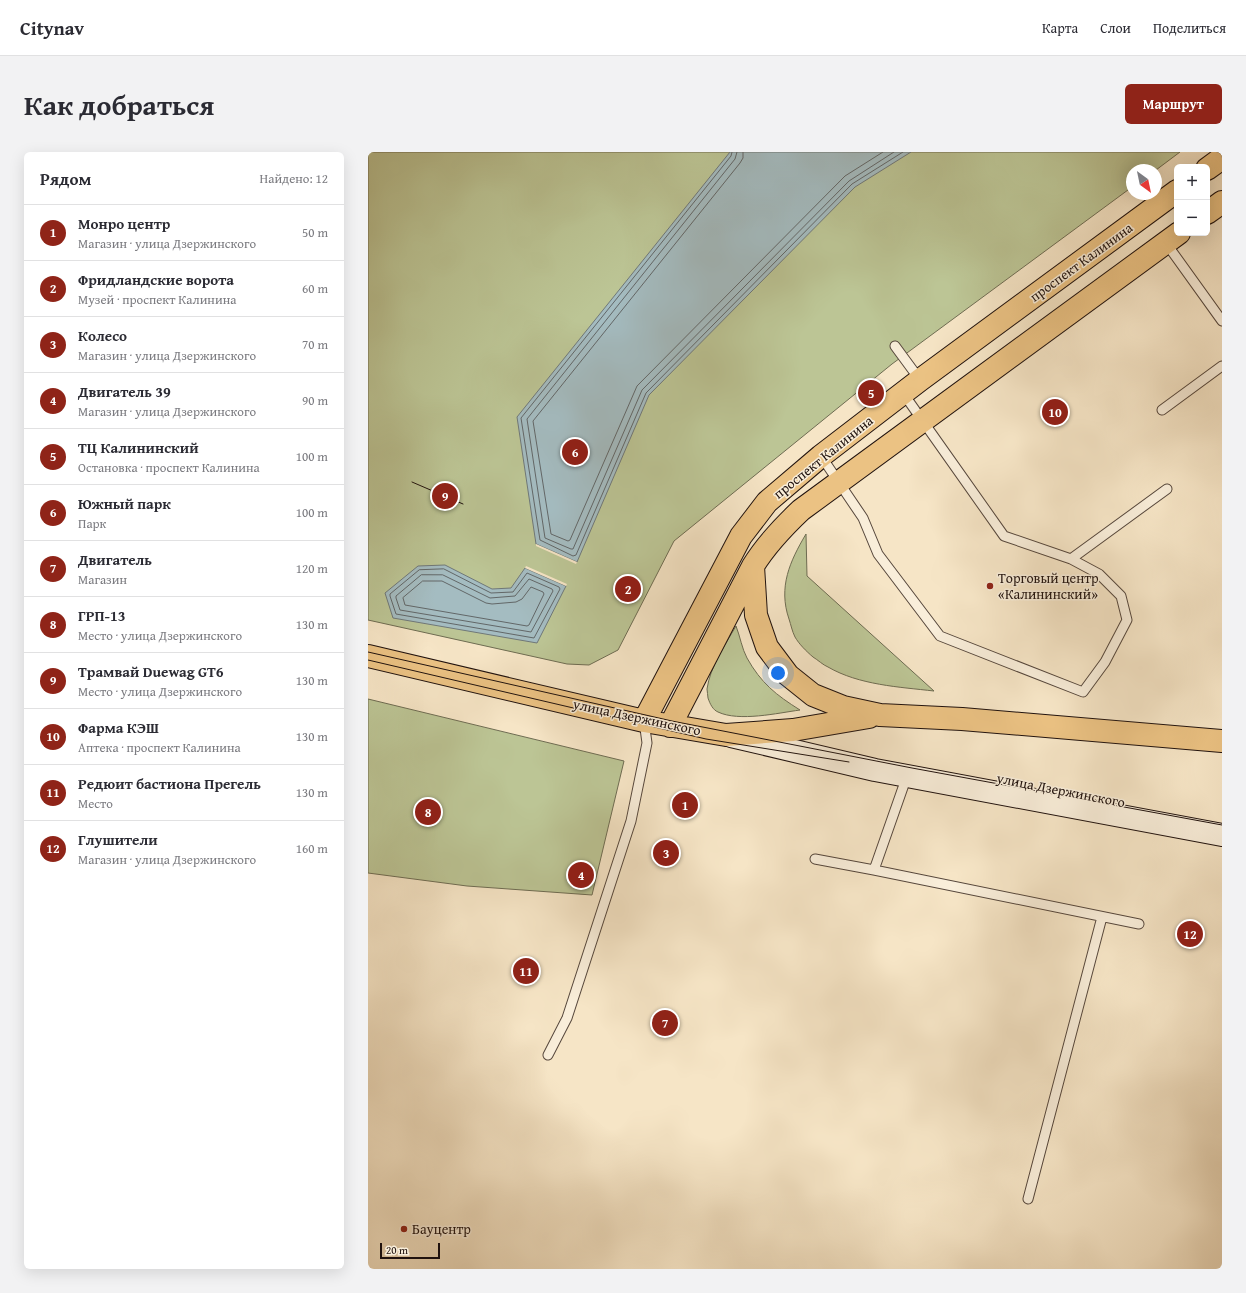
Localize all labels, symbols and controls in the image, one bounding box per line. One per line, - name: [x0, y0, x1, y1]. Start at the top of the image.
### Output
- text: Citynav: [20, 14, 84, 42]
- text: Карта: [1042, 18, 1078, 38]
- text: Слои: [1100, 18, 1131, 38]
- text: Поделиться: [1153, 18, 1226, 38]
- text: Как добраться: [24, 84, 214, 125]
- button: Маршрут: [1125, 84, 1222, 124]
- north arrow: [1126, 164, 1162, 200]
- map controls: [1174, 164, 1210, 236]
- button: +: [1174, 164, 1210, 200]
- text: Рядом: [40, 166, 91, 191]
- text: Найдено: 12: [260, 169, 328, 188]
- button: −: [1174, 200, 1210, 236]
- text: Монро центр: [78, 213, 170, 234]
- street label: проспект Калинина: [1025, 218, 1137, 306]
- text: 1: [50, 223, 56, 242]
- text: 50 m: [302, 223, 328, 242]
- text: Магазин · улица Дзержинского: [78, 234, 256, 253]
- text: Фридландские ворота: [78, 269, 234, 290]
- text: 2: [50, 279, 56, 298]
- text: 60 m: [302, 279, 328, 298]
- text: Музей · проспект Калинина: [78, 290, 236, 309]
- text: Колесо: [78, 325, 127, 346]
- text: 3: [50, 335, 56, 354]
- text: 70 m: [302, 335, 328, 354]
- text: Магазин · улица Дзержинского: [78, 346, 256, 365]
- pin: 5: [858, 378, 884, 408]
- text: Двигатель 39: [78, 381, 171, 402]
- text: 4: [50, 391, 56, 410]
- text: 90 m: [302, 391, 328, 410]
- pin: 10: [1042, 397, 1068, 427]
- text: Магазин · улица Дзержинского: [78, 402, 256, 421]
- street label: проспект Калинина: [769, 410, 877, 503]
- text: ТЦ Калининский: [78, 437, 199, 458]
- pin: 6: [562, 437, 588, 467]
- text: 5: [50, 447, 56, 466]
- text: 100 m: [296, 447, 328, 466]
- text: Остановка · проспект Калинина: [78, 458, 260, 477]
- pin: 9: [432, 481, 458, 511]
- text: Южный парк: [78, 493, 171, 514]
- text: 6: [50, 503, 56, 522]
- text: 100 m: [296, 503, 328, 522]
- text: Парк: [78, 514, 106, 533]
- text: Двигатель: [78, 549, 152, 570]
- text: 7: [50, 559, 56, 578]
- text: 120 m: [296, 559, 328, 578]
- place label: Торговый центр «Калининский»: [998, 568, 1099, 604]
- text: Магазин: [78, 570, 127, 589]
- pin: 2: [615, 574, 641, 604]
- marker: Торговый центр «Калининский»: [985, 581, 995, 591]
- text: ГРП-13: [78, 605, 126, 626]
- text: 8: [50, 615, 56, 634]
- text: 130 m: [296, 615, 328, 634]
- text: Место · улица Дзержинского: [78, 626, 242, 645]
- text: Трамвай Duewag GT6: [78, 661, 224, 682]
- your location: [768, 663, 788, 683]
- text: 9: [50, 671, 56, 690]
- text: 130 m: [296, 671, 328, 690]
- text: Место · улица Дзержинского: [78, 682, 242, 701]
- street label: улица Дзержинского: [570, 693, 703, 740]
- text: Фарма КЭШ: [78, 717, 159, 738]
- text: 10: [46, 727, 60, 746]
- text: 130 m: [296, 727, 328, 746]
- text: Аптека · проспект Калинина: [78, 738, 241, 757]
- street label: улица Дзержинского: [994, 768, 1127, 812]
- text: Редюит бастиона Прегель: [78, 773, 261, 794]
- text: 11: [46, 783, 60, 802]
- text: 130 m: [296, 783, 328, 802]
- pin: 1: [672, 790, 698, 820]
- text: Место: [78, 794, 113, 813]
- pin: 8: [415, 797, 441, 827]
- text: Глушители: [78, 829, 158, 850]
- pin: 3: [653, 838, 679, 868]
- text: 12: [46, 839, 60, 858]
- text: 160 m: [296, 839, 328, 858]
- text: Магазин · улица Дзержинского: [78, 850, 256, 869]
- pin: 4: [568, 860, 594, 890]
- pin: 12: [1177, 919, 1203, 949]
- pin: 11: [513, 956, 539, 986]
- pin: 7: [652, 1008, 678, 1038]
- place label: Бауцентр: [412, 1219, 471, 1239]
- marker: Бауцентр: [399, 1224, 409, 1234]
- scale bar: [380, 1241, 440, 1260]
- text: 20 m: [386, 1242, 408, 1258]

